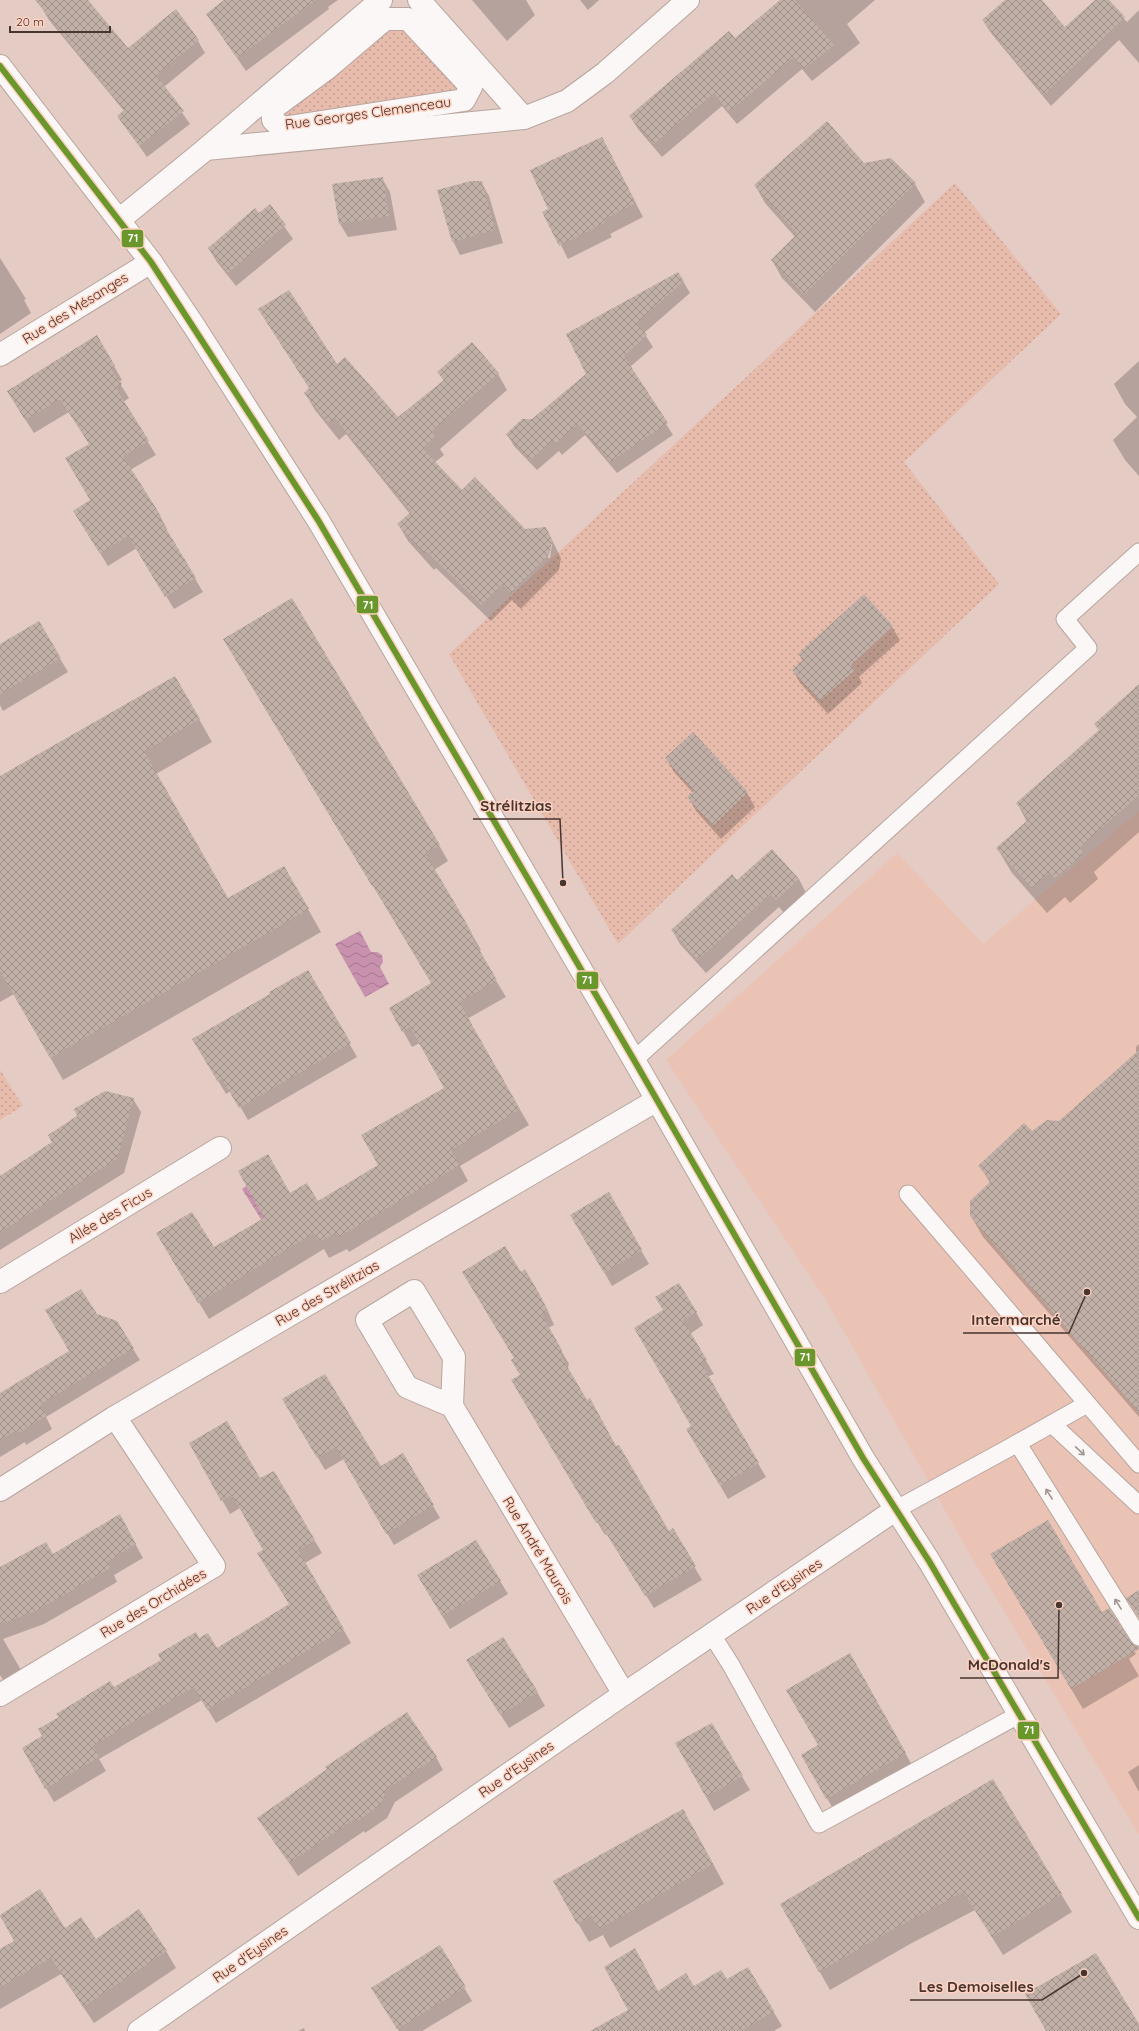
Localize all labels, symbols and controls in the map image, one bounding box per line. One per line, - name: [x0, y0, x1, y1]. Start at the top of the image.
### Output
- scale bar: [10, 8, 110, 34]
- text: 20 m: [16, 14, 44, 29]
- street label: Rue Georges Clemenceau: [284, 92, 452, 134]
- line badge: 71: [121, 229, 144, 248]
- text: 71: [128, 231, 138, 245]
- street label: Rue des Mésanges: [19, 268, 131, 348]
- line badge: 71: [356, 595, 379, 614]
- text: 71: [363, 598, 373, 612]
- callout: Strélitzias: [473, 792, 560, 819]
- text: Strélitzias: [480, 796, 552, 815]
- line badge: 71: [576, 971, 599, 990]
- text: 71: [582, 973, 592, 987]
- street label: Allée des Ficus: [65, 1183, 155, 1247]
- street label: Rue des Strélitzias: [272, 1256, 382, 1330]
- callout: Intermarché: [963, 1306, 1069, 1333]
- text: Intermarché: [971, 1310, 1061, 1329]
- line badge: 71: [794, 1348, 816, 1367]
- text: 71: [800, 1350, 810, 1364]
- one-way arrow: [1075, 1446, 1085, 1456]
- one-way arrow: [1045, 1488, 1053, 1500]
- street label: Rue André Maurois: [499, 1493, 577, 1607]
- street label: Rue d'Eysines: [743, 1554, 825, 1618]
- street label: Rue des Orchidées: [97, 1564, 209, 1642]
- one-way arrow: [1114, 1598, 1122, 1610]
- callout: McDonald's: [960, 1651, 1058, 1678]
- text: McDonald's: [968, 1655, 1050, 1674]
- line badge: 71: [1017, 1721, 1040, 1740]
- text: 71: [1024, 1723, 1034, 1737]
- street label: Rue d'Eysines: [475, 1736, 557, 1802]
- street label: Rue d'Eysines: [209, 1921, 291, 1987]
- callout: Les Demoiselles: [910, 1973, 1042, 2000]
- text: Les Demoiselles: [918, 1977, 1034, 1996]

